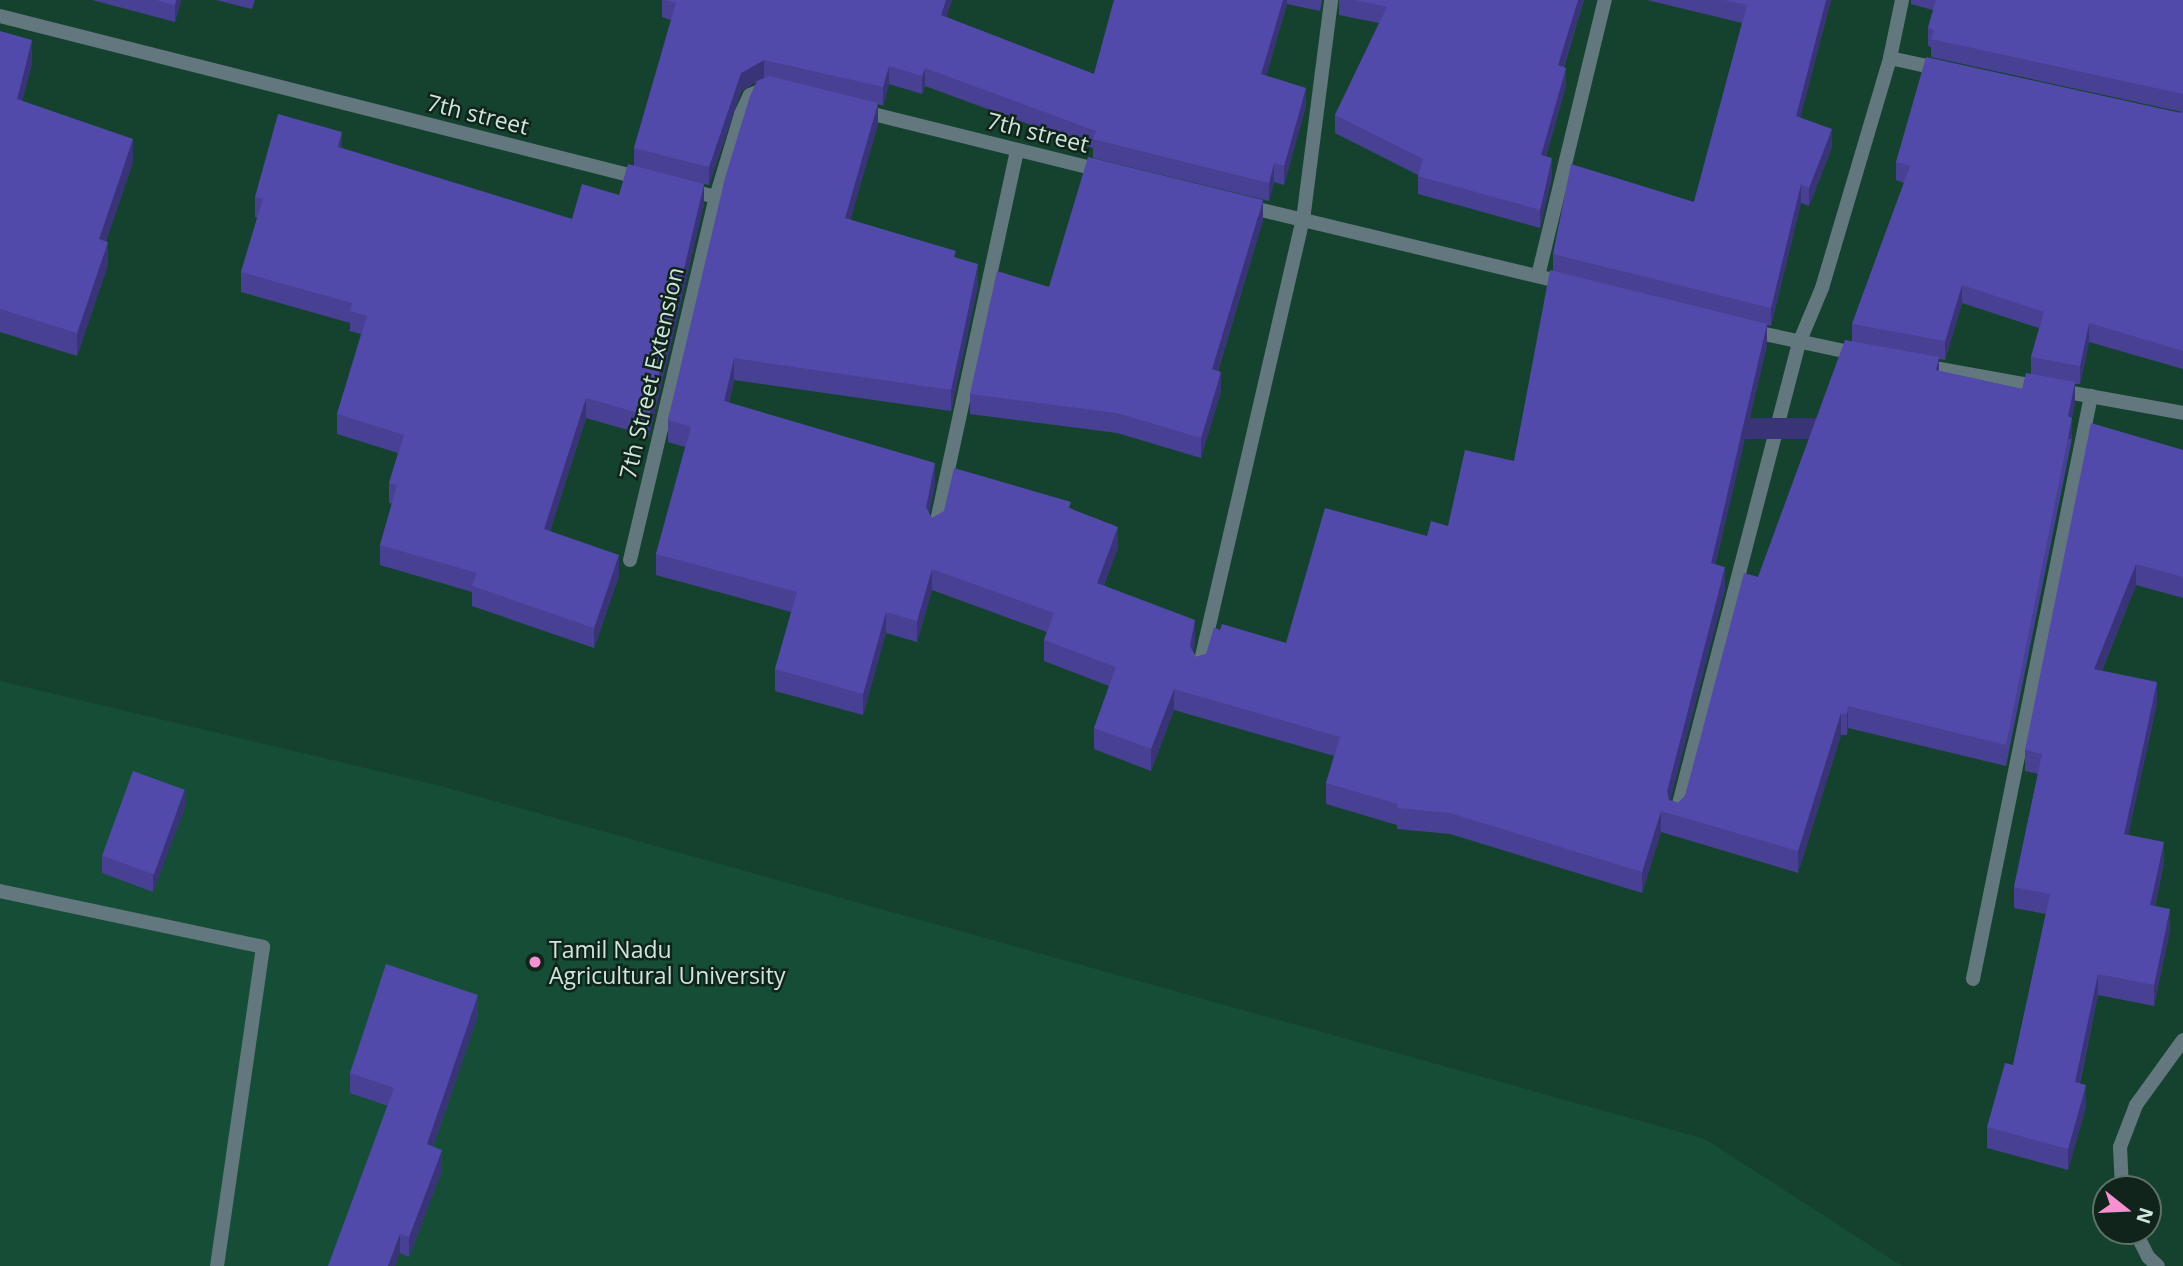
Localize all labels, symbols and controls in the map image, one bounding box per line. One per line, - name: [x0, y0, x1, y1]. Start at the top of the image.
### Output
- street label: 7th street: [424, 88, 532, 140]
- street label: 7th street: [984, 106, 1092, 158]
- street label: 7th Street Extension: [613, 264, 689, 482]
- place label: Tamil Nadu Agricultural University: [549, 935, 785, 989]
- marker: Tamil Nadu Agricultural University: [527, 954, 543, 970]
- north arrow: [2092, 1175, 2162, 1245]
- text: N: [2130, 1204, 2160, 1227]

